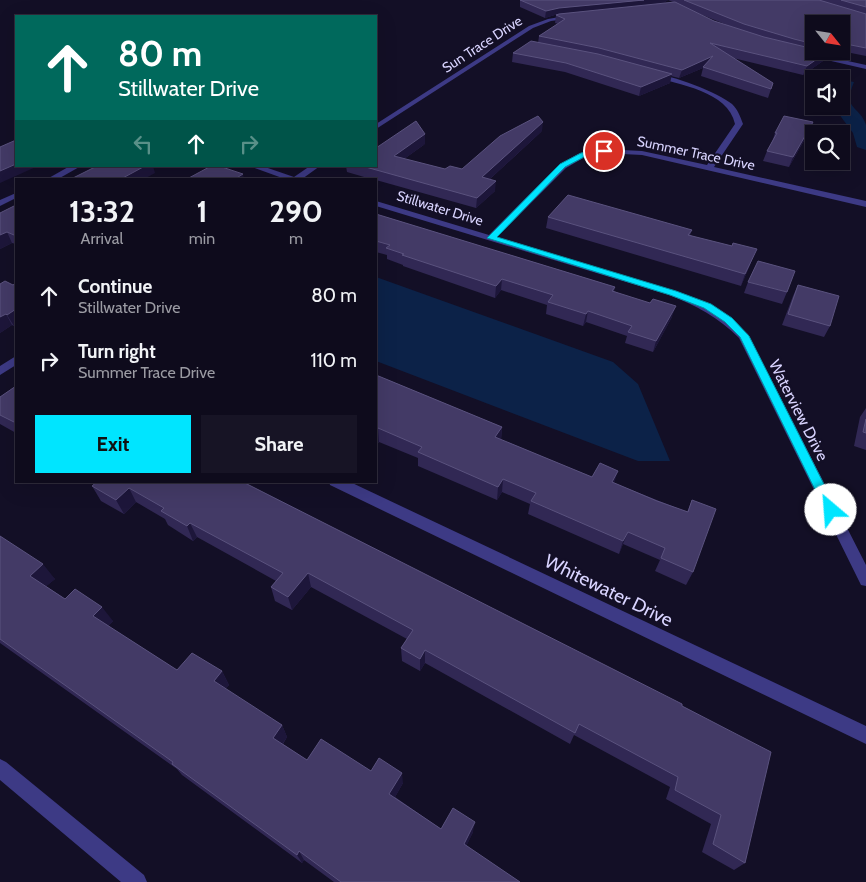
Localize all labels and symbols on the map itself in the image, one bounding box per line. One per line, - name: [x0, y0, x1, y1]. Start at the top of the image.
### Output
- street label: Sun Trace Drive: [439, 11, 525, 77]
- north arrow: [805, 15, 850, 60]
- pin: [583, 130, 625, 172]
- street label: Summer Trace Drive: [635, 132, 757, 174]
- street label: Stillwater Drive: [394, 186, 486, 230]
- street label: Waterview Drive: [765, 356, 832, 464]
- position arrow: [804, 483, 856, 535]
- street label: Whitewater Drive: [541, 549, 677, 632]

